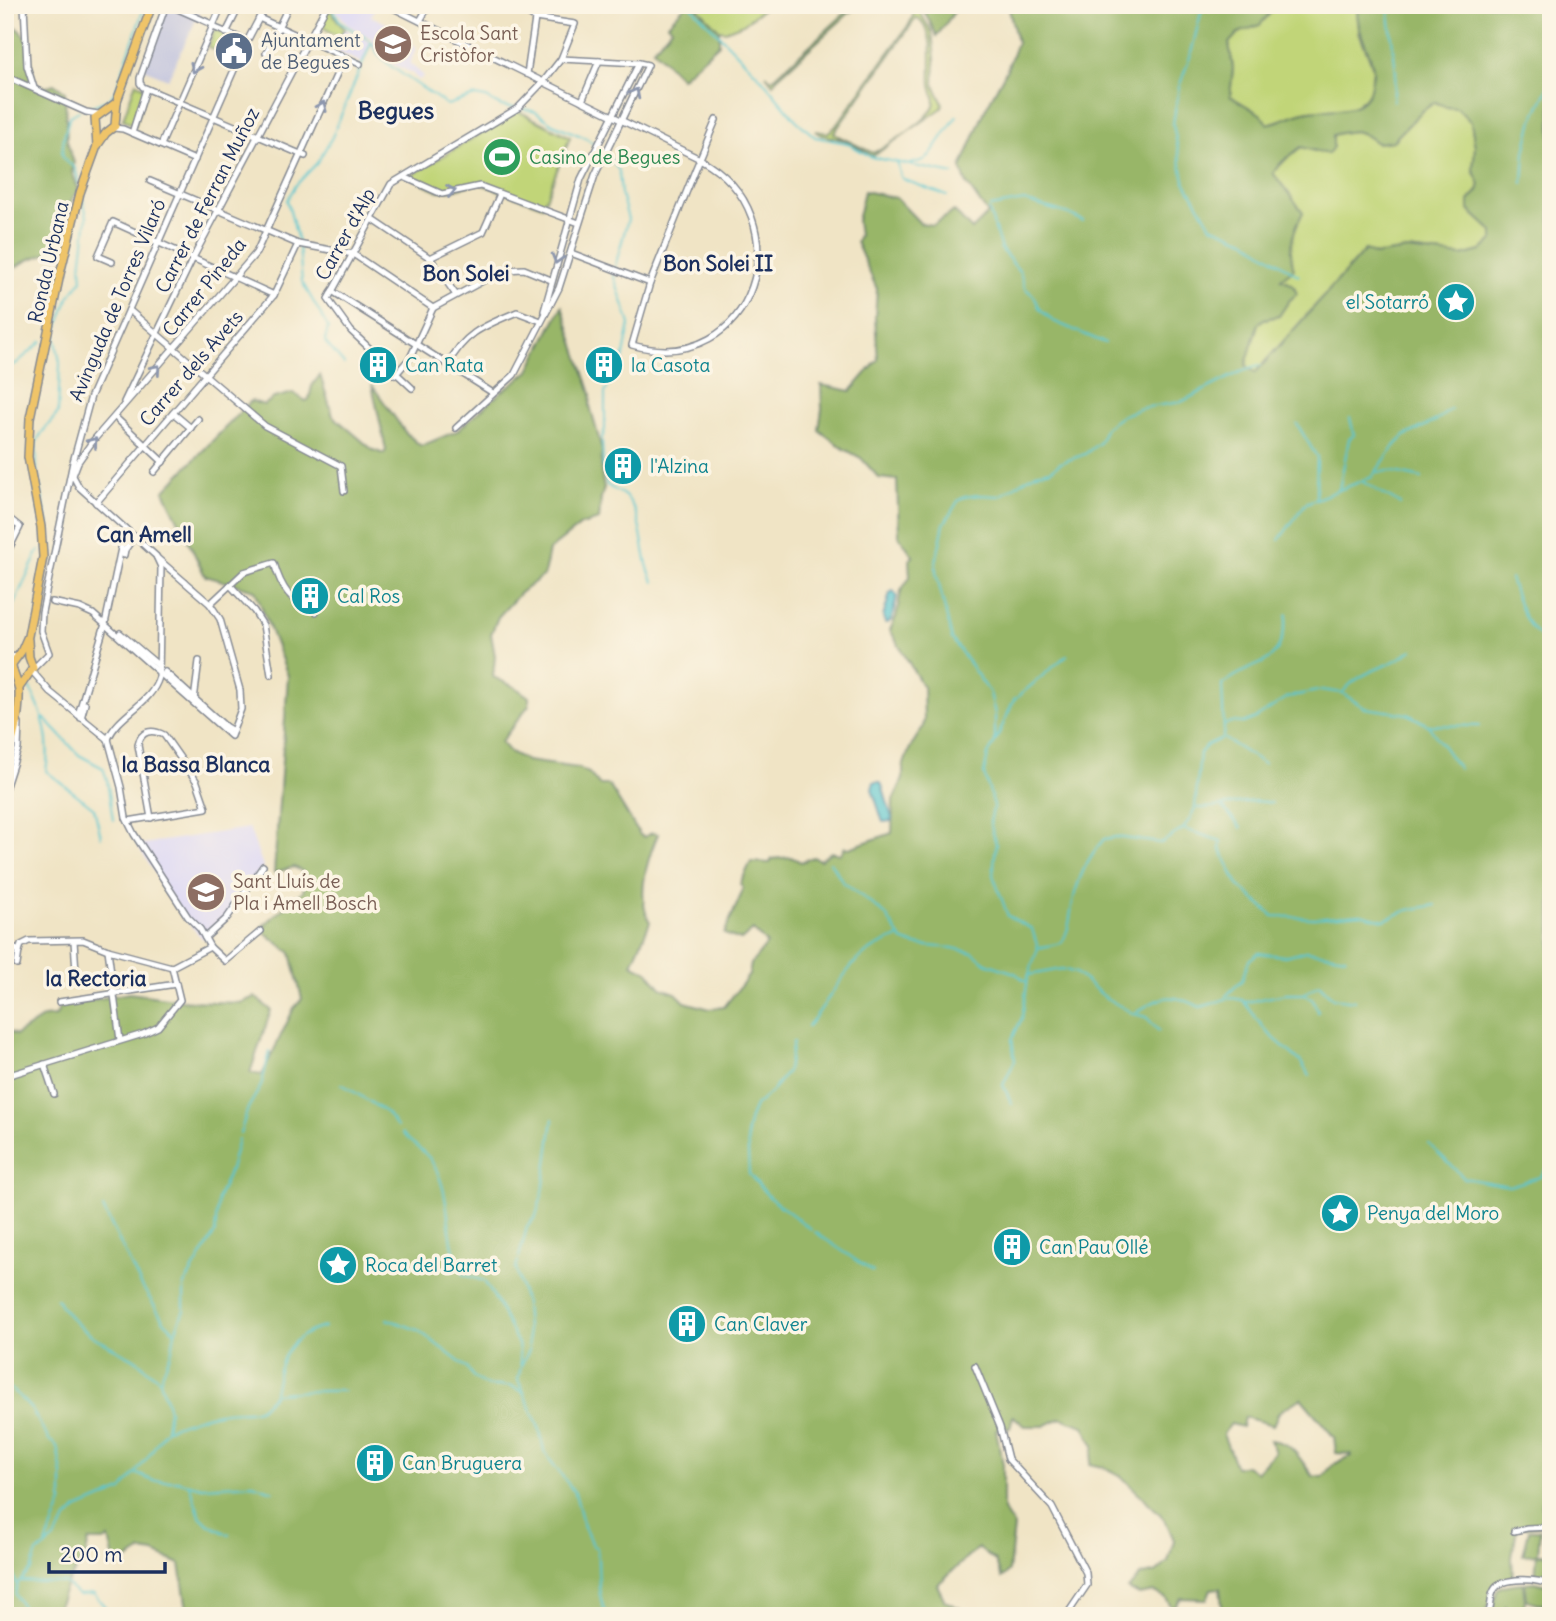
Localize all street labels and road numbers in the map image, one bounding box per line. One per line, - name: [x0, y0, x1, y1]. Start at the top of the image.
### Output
- street label: Carrer de Ferran Muñoz: [150, 103, 264, 297]
- street label: Carrer d'Alp: [310, 184, 380, 284]
- street label: Avinguda de Torres Vilaró: [63, 195, 171, 405]
- street label: Ronda Urbana: [22, 199, 74, 325]
- street label: Carrer Pineda: [157, 233, 251, 341]
- street label: Carrer dels Avets: [134, 305, 248, 431]

